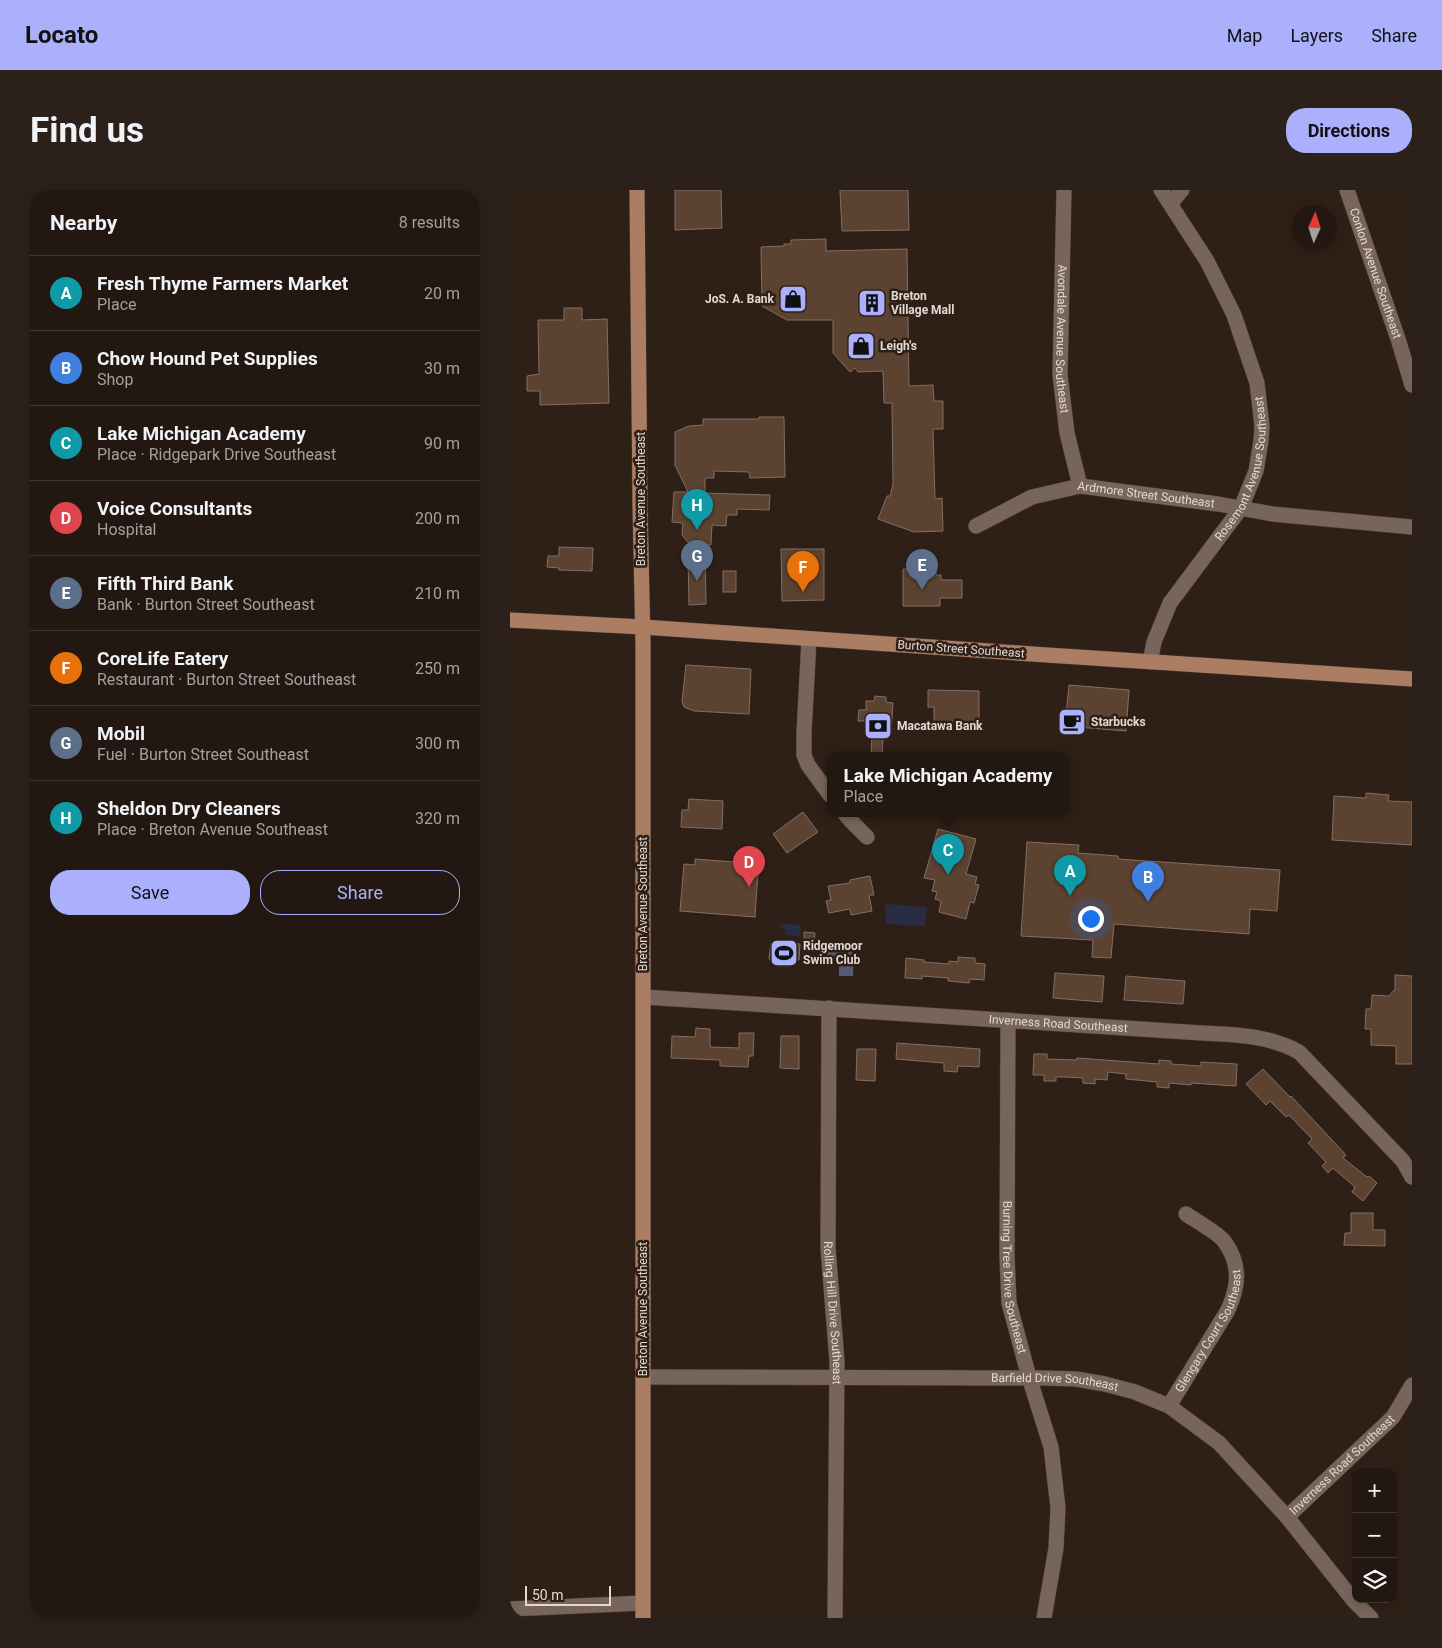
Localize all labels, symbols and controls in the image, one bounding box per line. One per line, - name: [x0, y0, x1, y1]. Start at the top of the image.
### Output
- text: Locato: [25, 21, 98, 49]
- text: Map: [1227, 25, 1262, 46]
- text: Layers: [1290, 25, 1343, 46]
- text: Share: [1371, 25, 1417, 46]
- button: Directions: [1286, 108, 1412, 153]
- text: Find us: [30, 110, 144, 151]
- north arrow: [1292, 205, 1337, 250]
- street label: Conlon Avenue Southeast: [1347, 206, 1404, 340]
- text: Nearby: [50, 211, 117, 235]
- text: 8 results: [399, 213, 460, 232]
- street label: Avondale Avenue Southeast: [1053, 264, 1072, 414]
- text: Fresh Thyme Farmers Market: [97, 272, 348, 295]
- text: A: [61, 284, 71, 303]
- text: 20 m: [424, 284, 460, 303]
- shop icon: JoS. A. Bank: [778, 284, 808, 314]
- building icon: Breton Village Mall: [857, 288, 887, 318]
- place label: Breton Village Mall: [891, 289, 954, 317]
- place label: JoS. A. Bank: [705, 292, 775, 306]
- text: Place: [97, 295, 137, 314]
- shop icon: Leigh's: [846, 331, 876, 361]
- place label: Leigh's: [880, 339, 917, 353]
- text: Chow Hound Pet Supplies: [97, 347, 318, 370]
- text: B: [61, 359, 71, 378]
- text: 30 m: [424, 359, 460, 378]
- text: Shop: [97, 370, 133, 389]
- street label: Rosemont Avenue Southeast: [1212, 396, 1269, 544]
- text: Lake Michigan Academy: [97, 422, 306, 445]
- street label: Breton Avenue Southeast: [634, 432, 648, 566]
- text: C: [61, 434, 71, 453]
- text: 90 m: [424, 434, 460, 453]
- text: Place · Ridgepark Drive Southeast: [97, 445, 336, 464]
- street label: Ardmore Street Southeast: [1077, 479, 1216, 511]
- pin: H: [681, 489, 713, 530]
- text: Voice Consultants: [97, 497, 252, 520]
- text: D: [61, 509, 71, 528]
- text: 200 m: [415, 509, 460, 528]
- text: Hospital: [97, 520, 157, 539]
- pin: G: [681, 540, 713, 581]
- pin: E: [906, 549, 938, 590]
- pin: F: [787, 551, 819, 592]
- text: Fifth Third Bank: [97, 572, 233, 595]
- text: E: [62, 584, 71, 603]
- text: 210 m: [415, 584, 460, 603]
- text: Bank · Burton Street Southeast: [97, 595, 315, 614]
- street label: Burton Street Southeast: [897, 638, 1025, 660]
- text: CoreLife Eatery: [97, 647, 228, 670]
- text: F: [62, 659, 70, 678]
- text: 250 m: [415, 659, 460, 678]
- text: Restaurant · Burton Street Southeast: [97, 670, 356, 689]
- cafe icon: Starbucks: [1057, 707, 1087, 737]
- bank icon: Macatawa Bank: [863, 711, 893, 741]
- place label: Starbucks: [1091, 715, 1146, 729]
- place label: Macatawa Bank: [897, 719, 983, 733]
- text: Mobil: [97, 722, 145, 745]
- text: G: [61, 734, 71, 753]
- text: 300 m: [415, 734, 460, 753]
- text: Fuel · Burton Street Southeast: [97, 745, 309, 764]
- popup: [827, 752, 1069, 817]
- text: Lake Michigan Academy: [844, 764, 1052, 787]
- text: Place: [844, 787, 883, 806]
- text: Sheldon Dry Cleaners: [97, 797, 281, 820]
- text: H: [60, 809, 72, 828]
- text: 320 m: [415, 809, 460, 828]
- text: Place · Breton Avenue Southeast: [97, 820, 328, 839]
- pin: C: [932, 834, 964, 875]
- street label: Breton Avenue Southeast: [636, 837, 650, 971]
- pin: D: [733, 846, 765, 887]
- pin: A: [1054, 855, 1086, 896]
- pin: B: [1132, 861, 1164, 902]
- button: Save: [50, 870, 250, 915]
- button: Share: [260, 870, 460, 915]
- your location: [1078, 906, 1104, 932]
- sports icon: Ridgemoor Swim Club: [769, 938, 799, 968]
- place label: Ridgemoor Swim Club: [803, 939, 863, 967]
- street label: Inverness Road Southeast: [988, 1012, 1128, 1035]
- street label: Burning Tree Drive Southeast: [1000, 1201, 1029, 1355]
- street label: Rolling Hill Drive Southeast: [821, 1241, 844, 1385]
- street label: Breton Avenue Southeast: [636, 1242, 650, 1376]
- street label: Glengary Court Southeast: [1172, 1269, 1244, 1395]
- street label: Barfield Drive Southeast: [991, 1371, 1120, 1394]
- street label: Inverness Road Southeast: [1287, 1412, 1398, 1518]
- map controls: [1352, 1468, 1397, 1603]
- button: +: [1352, 1468, 1397, 1513]
- button: −: [1352, 1513, 1397, 1558]
- button: layers: [1352, 1558, 1397, 1603]
- scale bar: [525, 1583, 611, 1606]
- text: 50 m: [532, 1587, 564, 1603]

